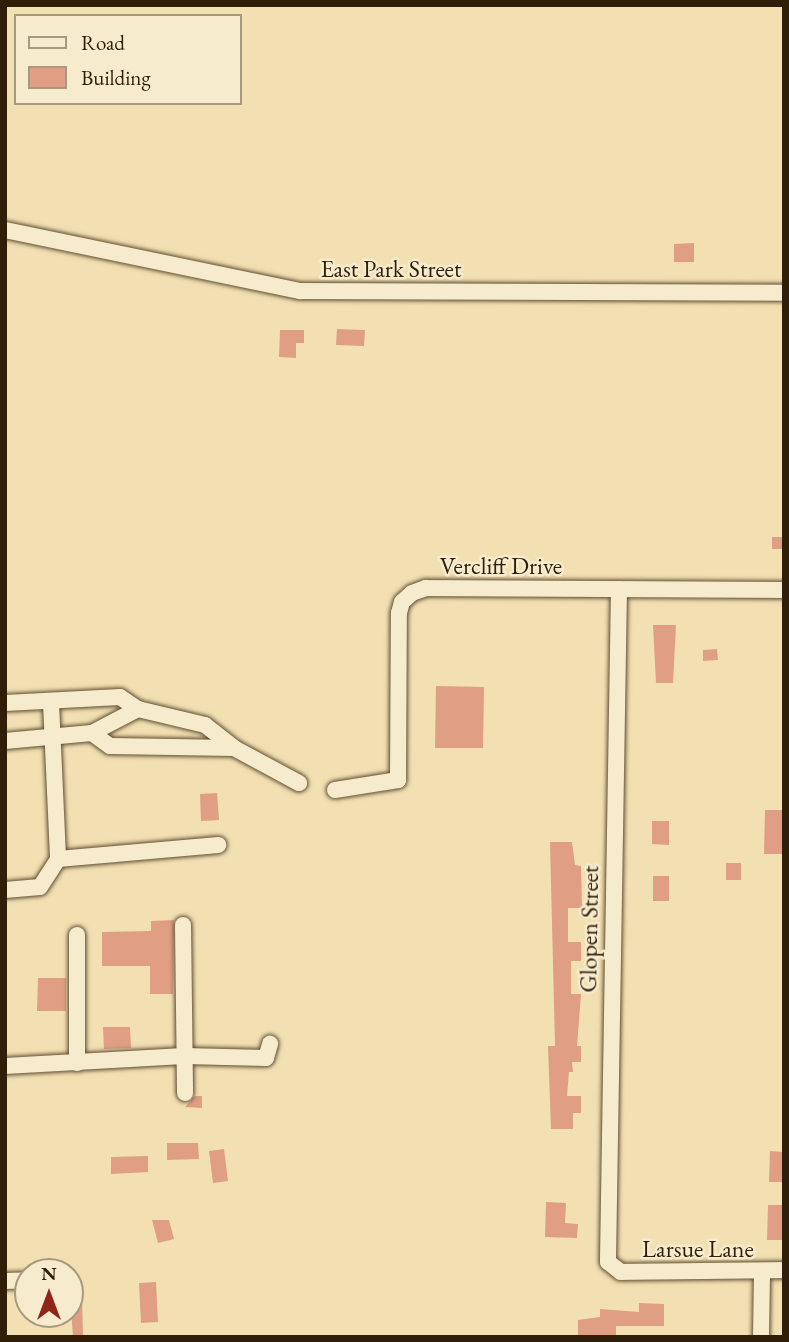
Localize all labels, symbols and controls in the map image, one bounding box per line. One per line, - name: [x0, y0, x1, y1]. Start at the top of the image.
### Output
- legend: [14, 14, 242, 105]
- text: Road: [81, 29, 125, 56]
- text: Building: [81, 64, 151, 91]
- street label: East Park Street: [320, 255, 462, 283]
- street label: Vercliff Drive: [440, 552, 562, 580]
- street label: Glopen Street: [573, 865, 605, 993]
- street label: Larsue Lane: [642, 1235, 754, 1263]
- north arrow: [14, 1258, 84, 1328]
- text: N: [41, 1261, 57, 1286]

